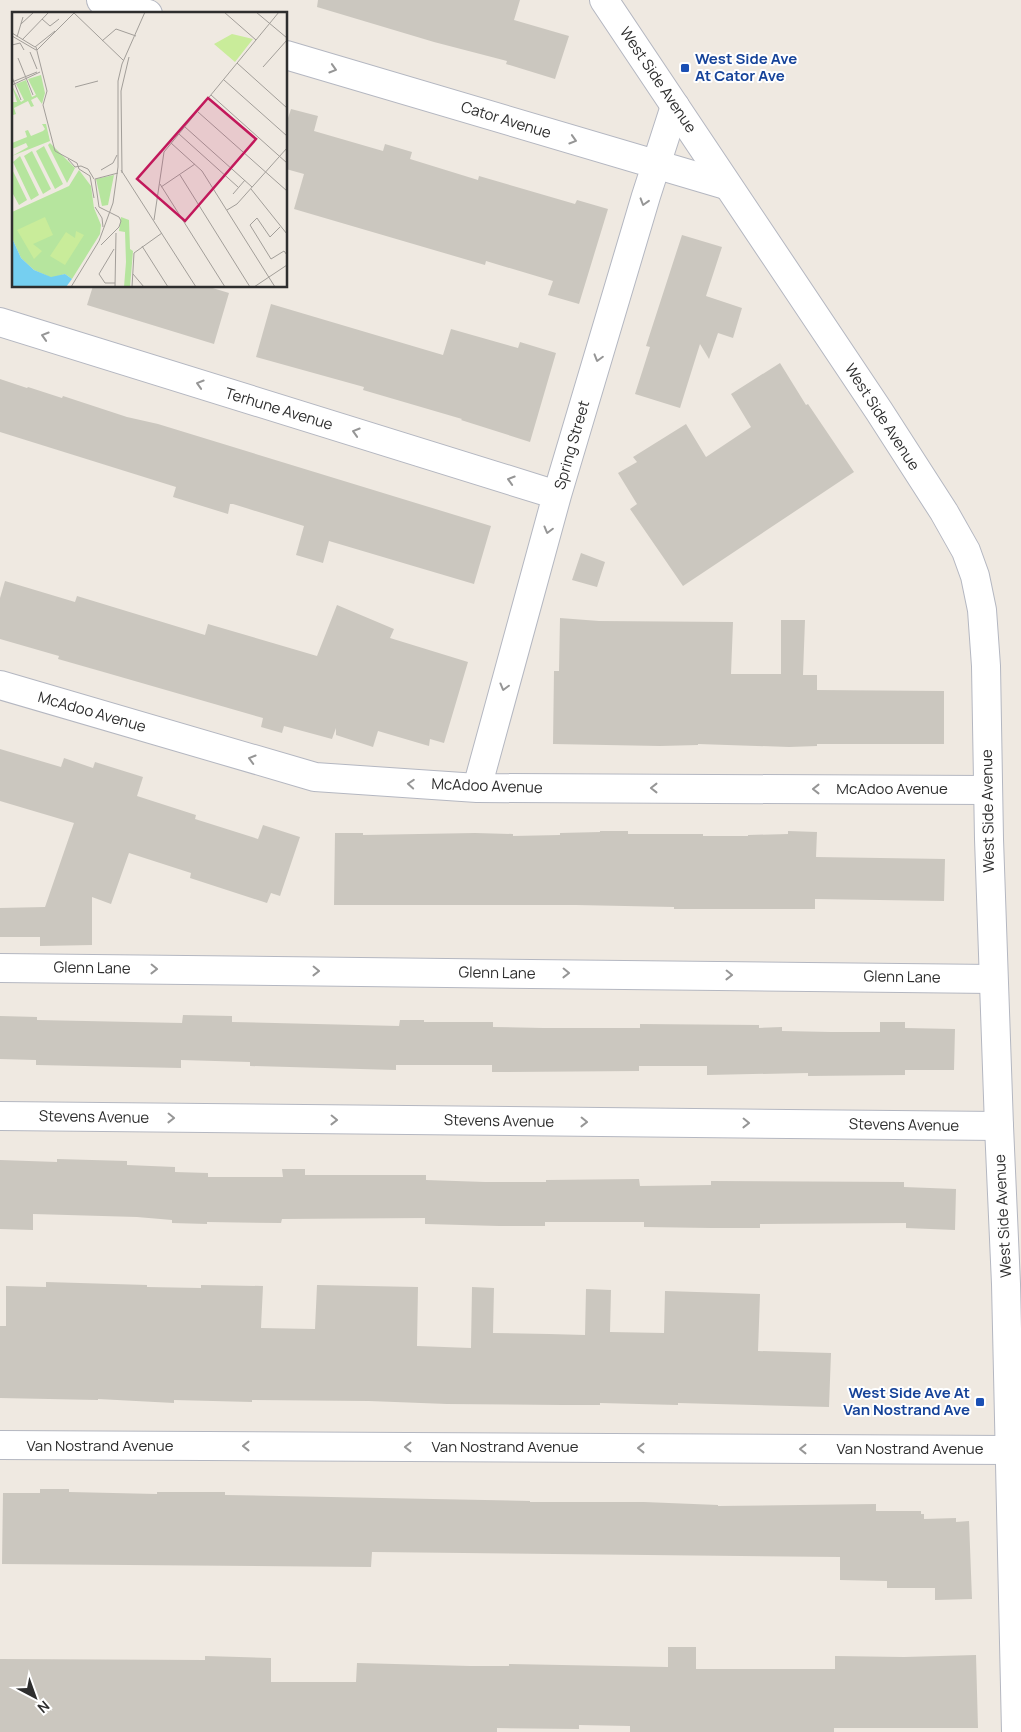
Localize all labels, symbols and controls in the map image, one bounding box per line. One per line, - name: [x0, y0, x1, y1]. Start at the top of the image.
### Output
- inset map: [12, 12, 288, 288]
- street label: West Side Avenue: [615, 23, 702, 137]
- place label: West Side Ave At Cator Ave: [695, 48, 797, 86]
- marker: West Side Ave At Cator Ave: [679, 62, 691, 74]
- one-way arrow: [328, 63, 337, 73]
- street label: Cator Avenue: [458, 96, 554, 143]
- one-way arrow: [568, 134, 576, 144]
- one-way arrow: [640, 197, 650, 205]
- one-way arrow: [41, 332, 50, 342]
- one-way arrow: [593, 353, 603, 361]
- street label: West Side Avenue: [840, 359, 925, 474]
- one-way arrow: [197, 380, 205, 390]
- street label: Terhune Avenue: [223, 382, 336, 435]
- street label: Spring Street: [549, 398, 594, 492]
- one-way arrow: [352, 428, 360, 438]
- one-way arrow: [507, 476, 515, 486]
- one-way arrow: [543, 526, 553, 534]
- one-way arrow: [500, 683, 510, 691]
- street label: McAdoo Avenue: [36, 686, 149, 737]
- street label: West Side Avenue: [976, 749, 999, 873]
- one-way arrow: [248, 754, 256, 764]
- street label: McAdoo Avenue: [431, 773, 543, 798]
- one-way arrow: [407, 778, 415, 789]
- street label: McAdoo Avenue: [836, 778, 948, 799]
- one-way arrow: [649, 783, 657, 793]
- one-way arrow: [812, 784, 820, 794]
- street label: Glenn Lane: [53, 956, 131, 979]
- street label: Glenn Lane: [458, 961, 536, 984]
- one-way arrow: [150, 964, 158, 974]
- one-way arrow: [312, 965, 320, 976]
- street label: Glenn Lane: [863, 965, 941, 988]
- one-way arrow: [562, 968, 570, 979]
- one-way arrow: [725, 970, 733, 980]
- street label: Stevens Avenue: [39, 1105, 150, 1128]
- street label: Stevens Avenue: [444, 1109, 555, 1132]
- one-way arrow: [168, 1113, 175, 1123]
- street label: Stevens Avenue: [849, 1113, 960, 1136]
- one-way arrow: [330, 1114, 338, 1125]
- one-way arrow: [580, 1117, 588, 1127]
- one-way arrow: [742, 1118, 750, 1128]
- street label: West Side Avenue: [989, 1154, 1016, 1278]
- place label: West Side Ave At Van Nostrand Ave: [843, 1382, 970, 1420]
- marker: West Side Ave At Van Nostrand Ave: [974, 1396, 986, 1408]
- street label: Van Nostrand Avenue: [26, 1435, 174, 1456]
- street label: Van Nostrand Avenue: [431, 1436, 579, 1457]
- street label: Van Nostrand Avenue: [836, 1438, 984, 1459]
- one-way arrow: [241, 1441, 249, 1451]
- one-way arrow: [404, 1442, 412, 1452]
- one-way arrow: [636, 1443, 644, 1453]
- one-way arrow: [799, 1444, 806, 1454]
- north arrow: [10, 1672, 60, 1722]
- text: N: [34, 1697, 54, 1718]

